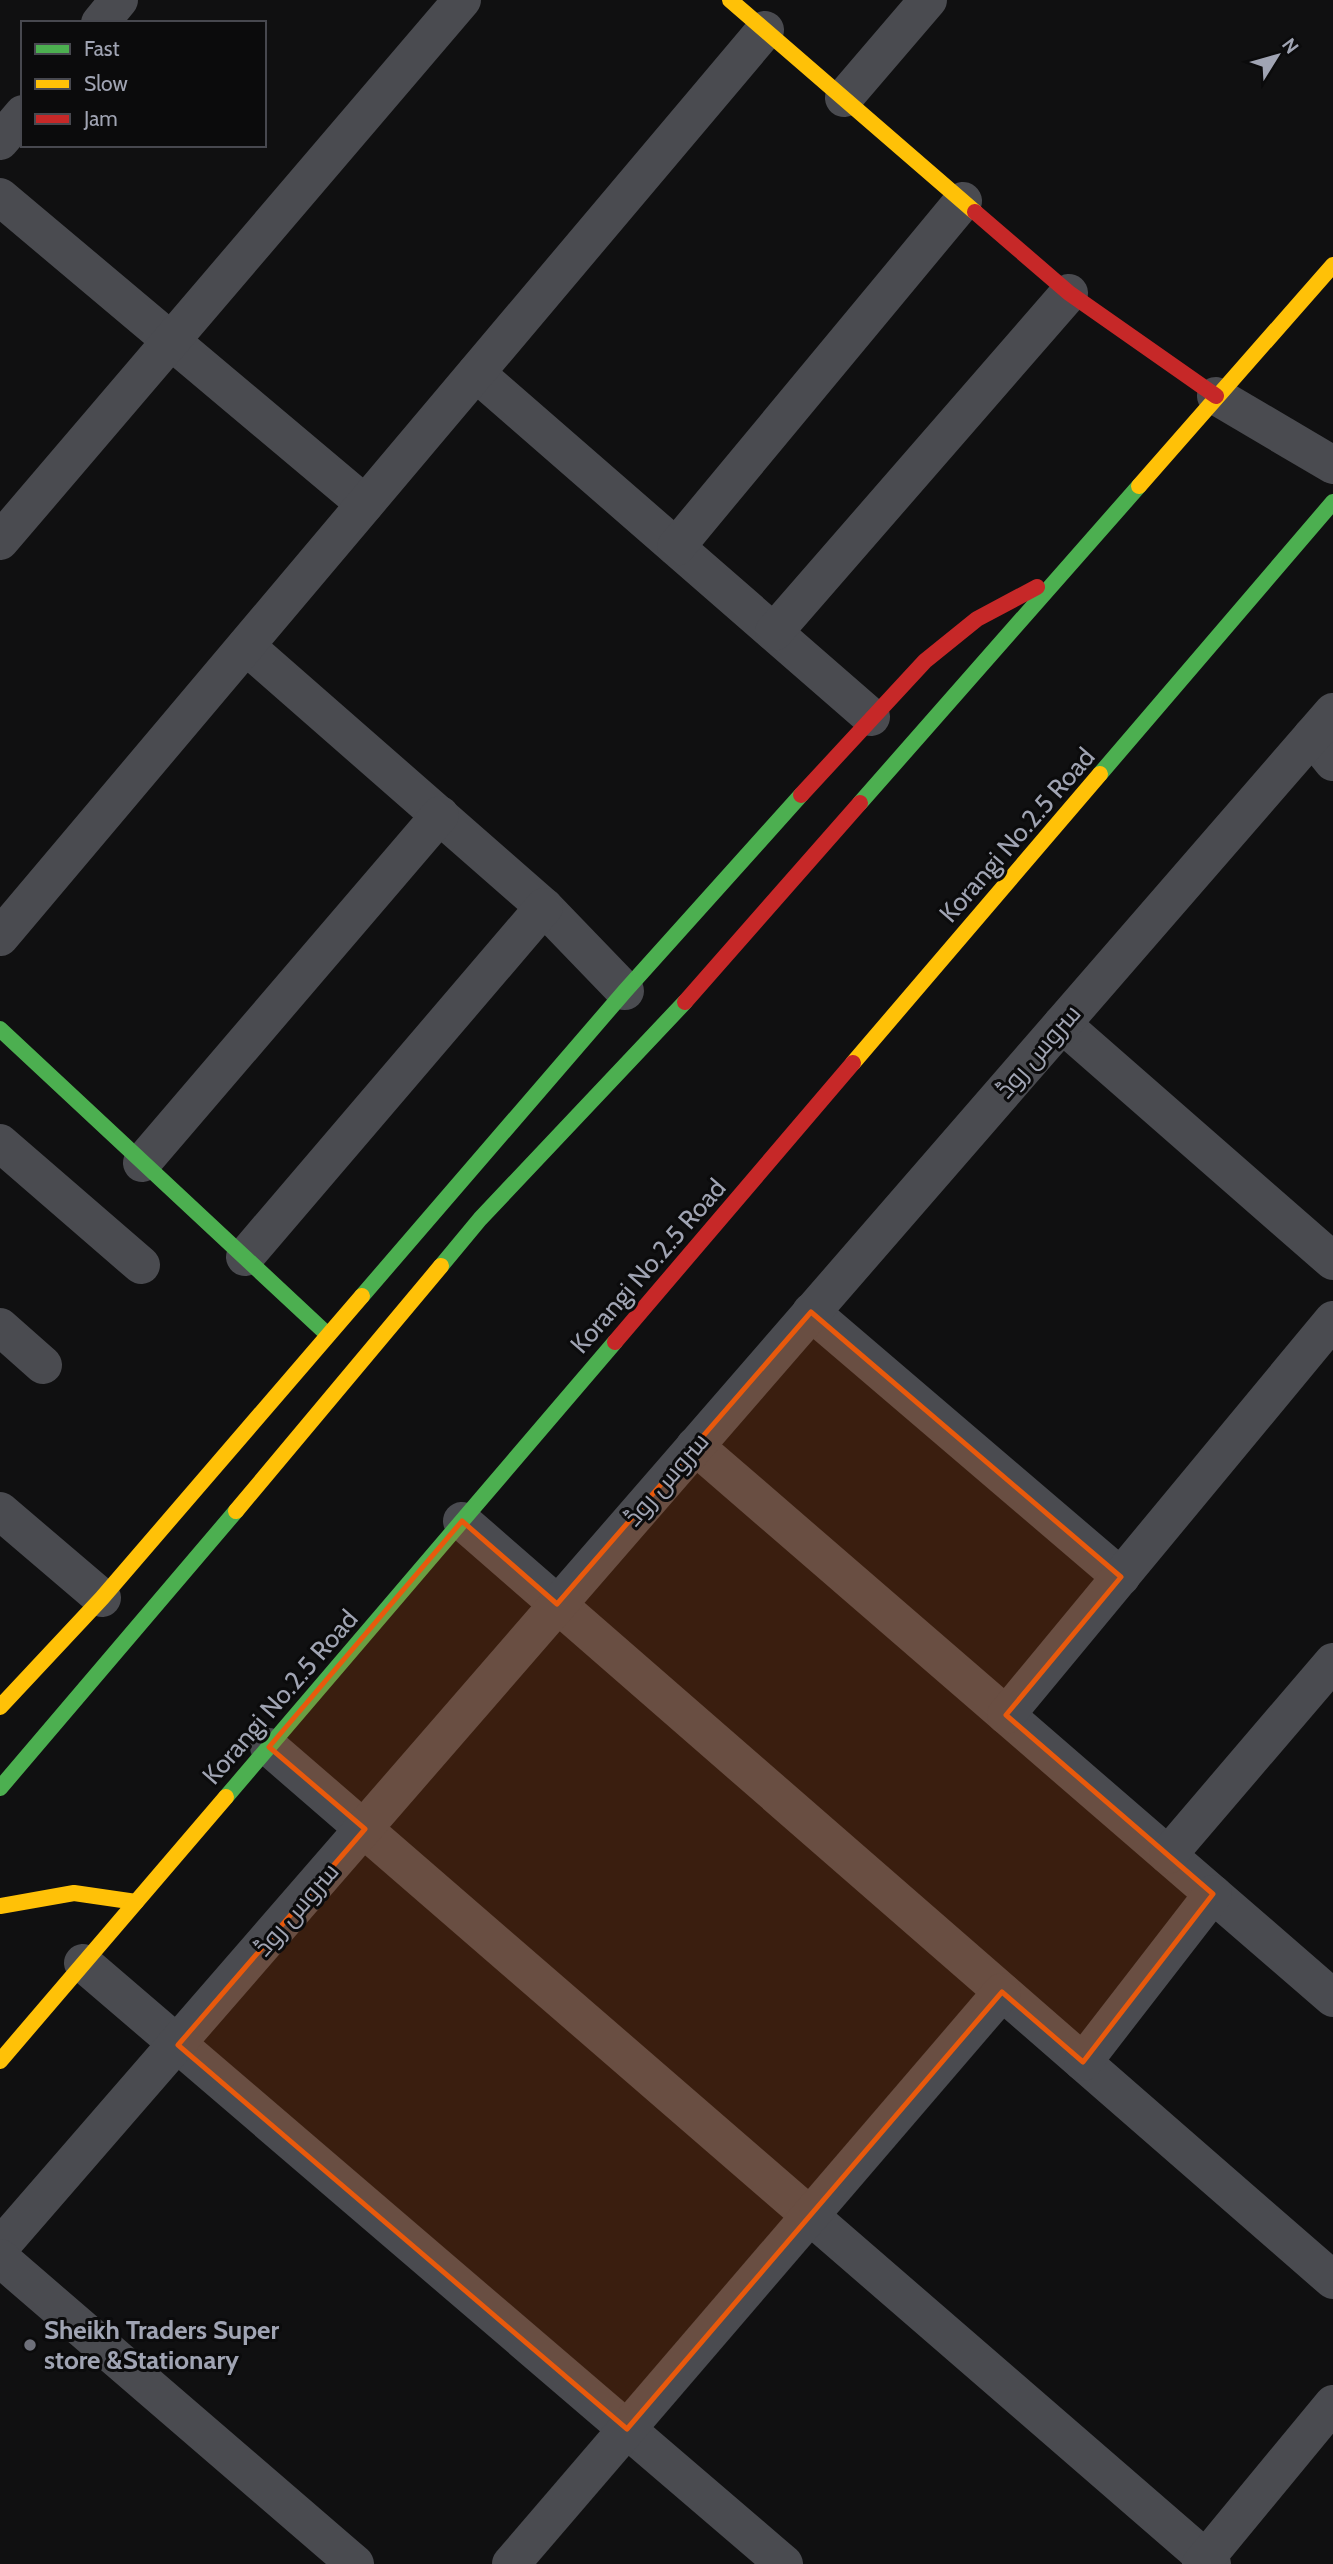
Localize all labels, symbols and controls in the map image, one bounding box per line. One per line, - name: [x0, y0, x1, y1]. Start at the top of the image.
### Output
- legend: [21, 21, 266, 147]
- north arrow: [1242, 21, 1312, 91]
- text: N: [1277, 34, 1303, 58]
- text: Fast: [84, 36, 120, 61]
- text: Slow: [84, 71, 128, 96]
- text: Jam: [83, 106, 118, 131]
- street label: Korangi No.2.5 Road: [932, 741, 1102, 929]
- street label: سروس روڈ: [989, 998, 1087, 1104]
- street label: Korangi No.2.5 Road: [563, 1172, 733, 1360]
- street label: سروس روڈ: [617, 1426, 715, 1532]
- street label: Korangi No.2.5 Road: [195, 1603, 365, 1791]
- street label: سروس روڈ: [247, 1856, 345, 1962]
- place label: Sheikh Traders Super store &Stationary: [44, 2314, 279, 2376]
- marker: Sheikh Traders Super store &Stationary: [22, 2337, 38, 2353]

